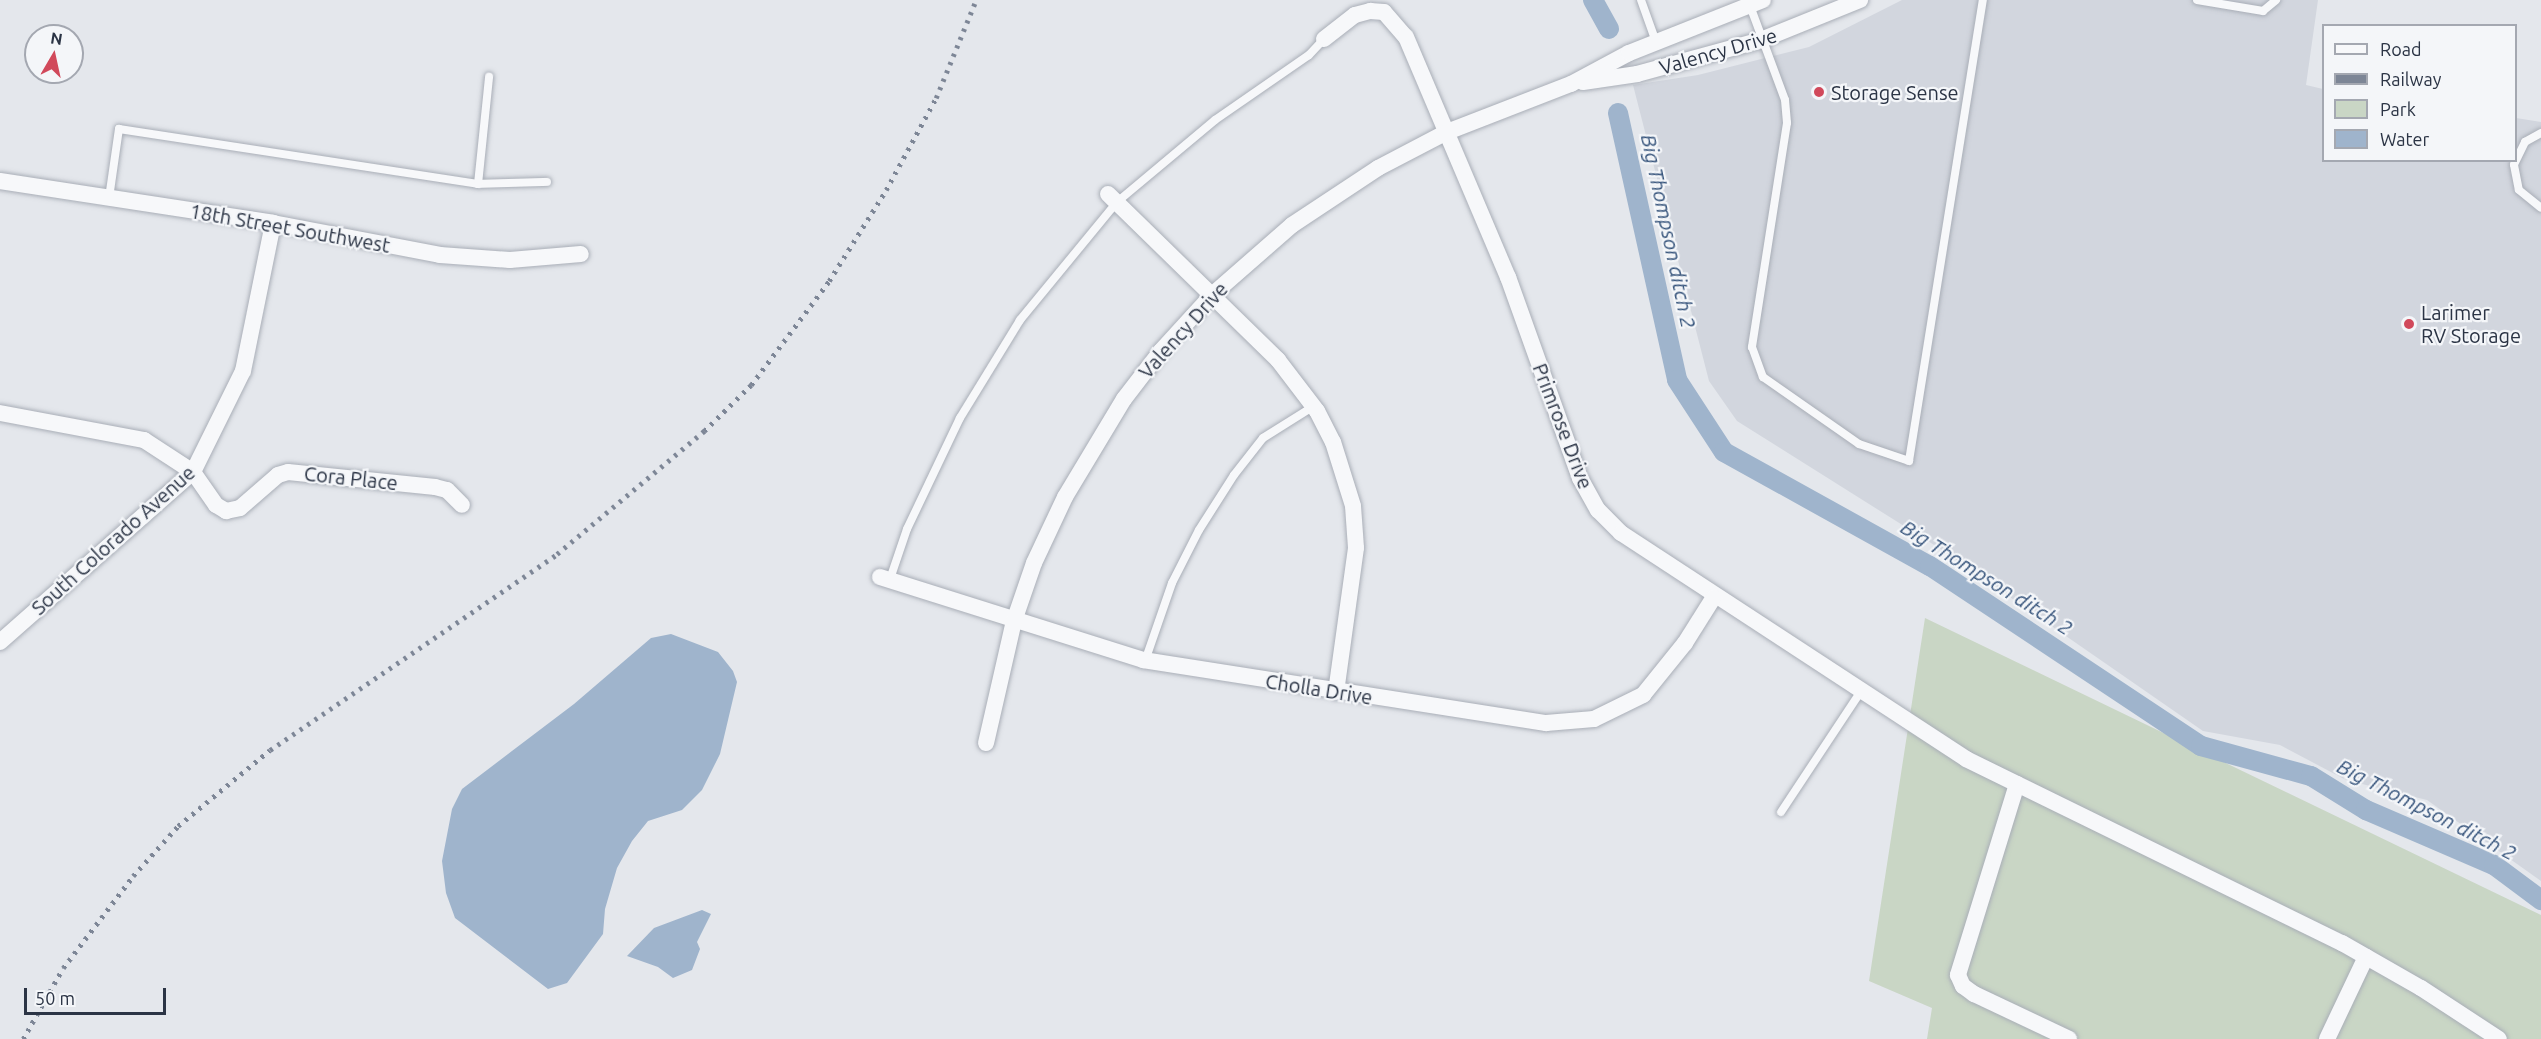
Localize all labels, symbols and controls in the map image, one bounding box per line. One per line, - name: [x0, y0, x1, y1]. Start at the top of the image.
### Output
- street label: Valency Drive: [1656, 23, 1780, 79]
- north arrow: [24, 24, 84, 84]
- legend: [2322, 24, 2517, 162]
- text: N: [49, 28, 64, 48]
- text: Road: [2380, 39, 2422, 59]
- text: Railway: [2380, 69, 2441, 89]
- place label: Storage Sense: [1831, 80, 1959, 104]
- marker: Storage Sense: [1812, 85, 1826, 99]
- text: Park: [2380, 99, 2416, 119]
- text: Water: [2380, 129, 2429, 149]
- water label: Big Thompson ditch 2: [1636, 132, 1702, 330]
- street label: 18th Street Southwest: [188, 199, 392, 257]
- street label: Valency Drive: [1133, 277, 1233, 383]
- place label: Larimer RV Storage: [2421, 300, 2521, 347]
- marker: Larimer RV Storage: [2402, 317, 2416, 331]
- street label: Primrose Drive: [1528, 360, 1598, 492]
- street label: South Colorado Avenue: [26, 460, 200, 620]
- street label: Cora Place: [303, 461, 399, 495]
- water label: Big Thompson ditch 2: [1896, 514, 2078, 640]
- street label: Cholla Drive: [1264, 669, 1374, 709]
- water label: Big Thompson ditch 2: [2333, 753, 2521, 865]
- scale bar: [27, 976, 170, 1014]
- text: 50 m: [35, 988, 75, 1008]

